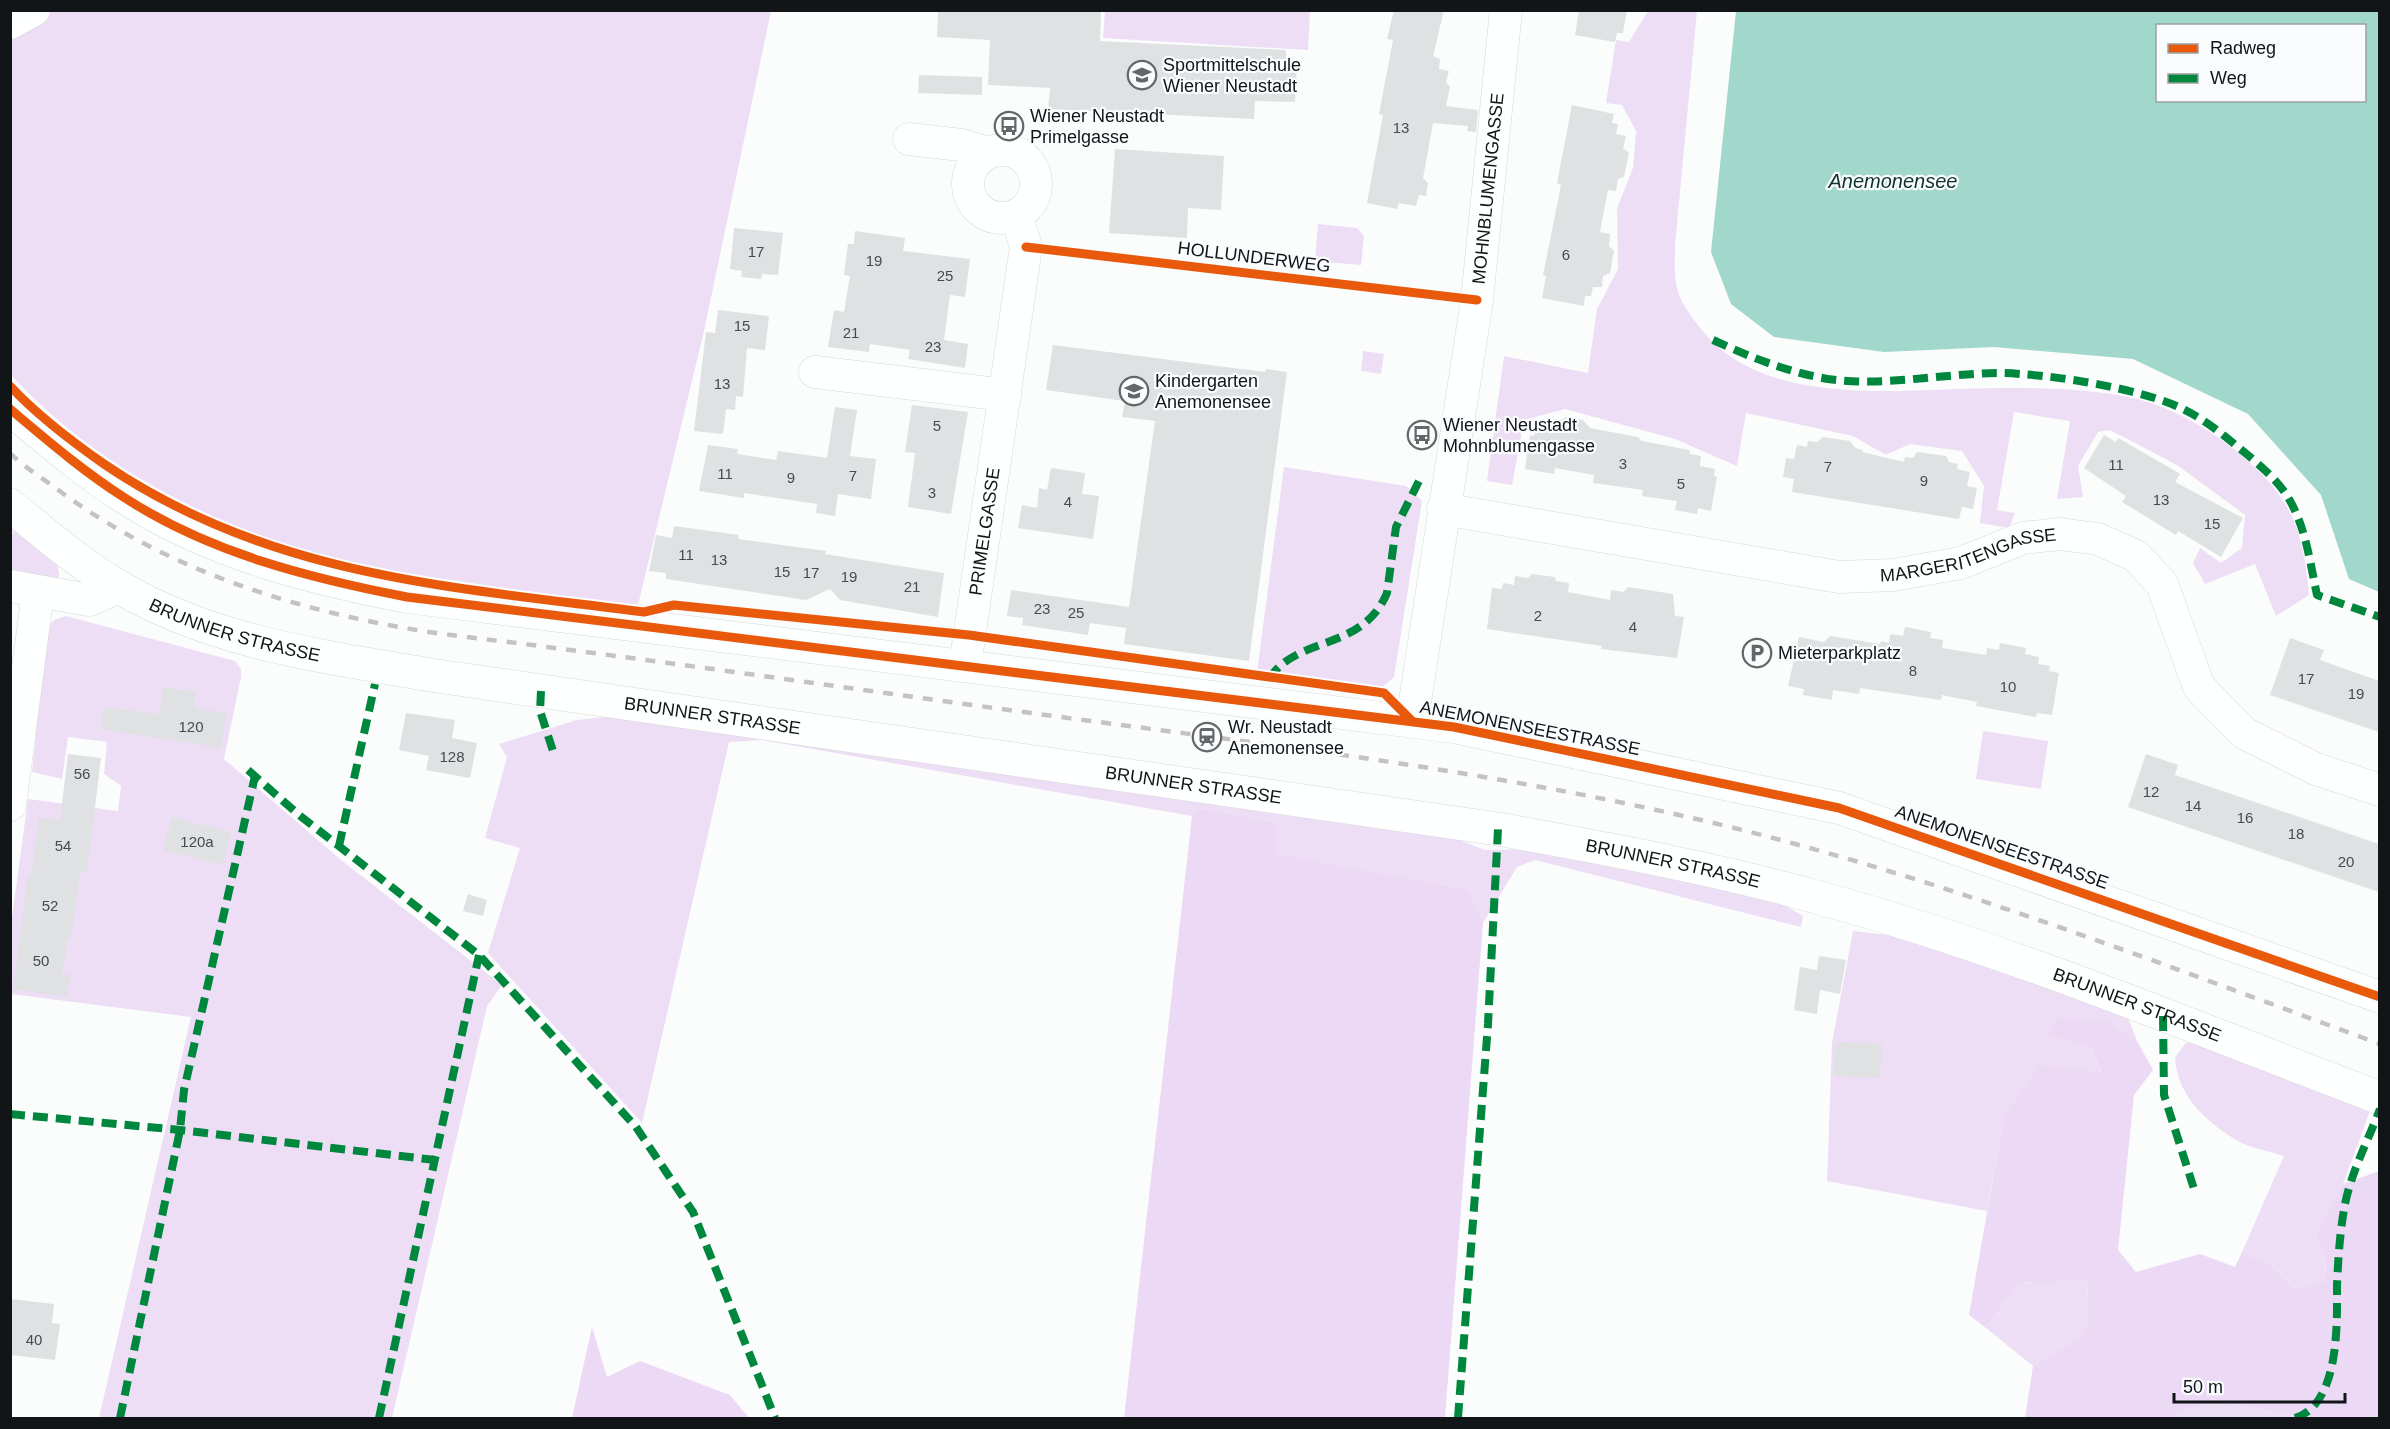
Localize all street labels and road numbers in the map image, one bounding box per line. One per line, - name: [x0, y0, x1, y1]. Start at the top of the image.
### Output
- street label: MOHNBLUMENGASSE: [1469, 92, 1508, 285]
- street label: HOLLUNDERWEG: [1177, 238, 1331, 276]
- street label: PRIMELGASSE: [965, 466, 1004, 597]
- street label: MARGERITENGASSE: [1880, 524, 2057, 585]
- street label: BRUNNER STRASSE: [146, 595, 322, 666]
- street label: BRUNNER STRASSE: [623, 693, 802, 738]
- street label: ANEMONENSEESTRASSE: [1418, 697, 1642, 759]
- street label: BRUNNER STRASSE: [1104, 762, 1283, 808]
- street label: ANEMONENSEESTRASSE: [1893, 801, 2111, 893]
- street label: BRUNNER STRASSE: [1584, 835, 1762, 892]
- street label: BRUNNER STRASSE: [2050, 964, 2224, 1046]

